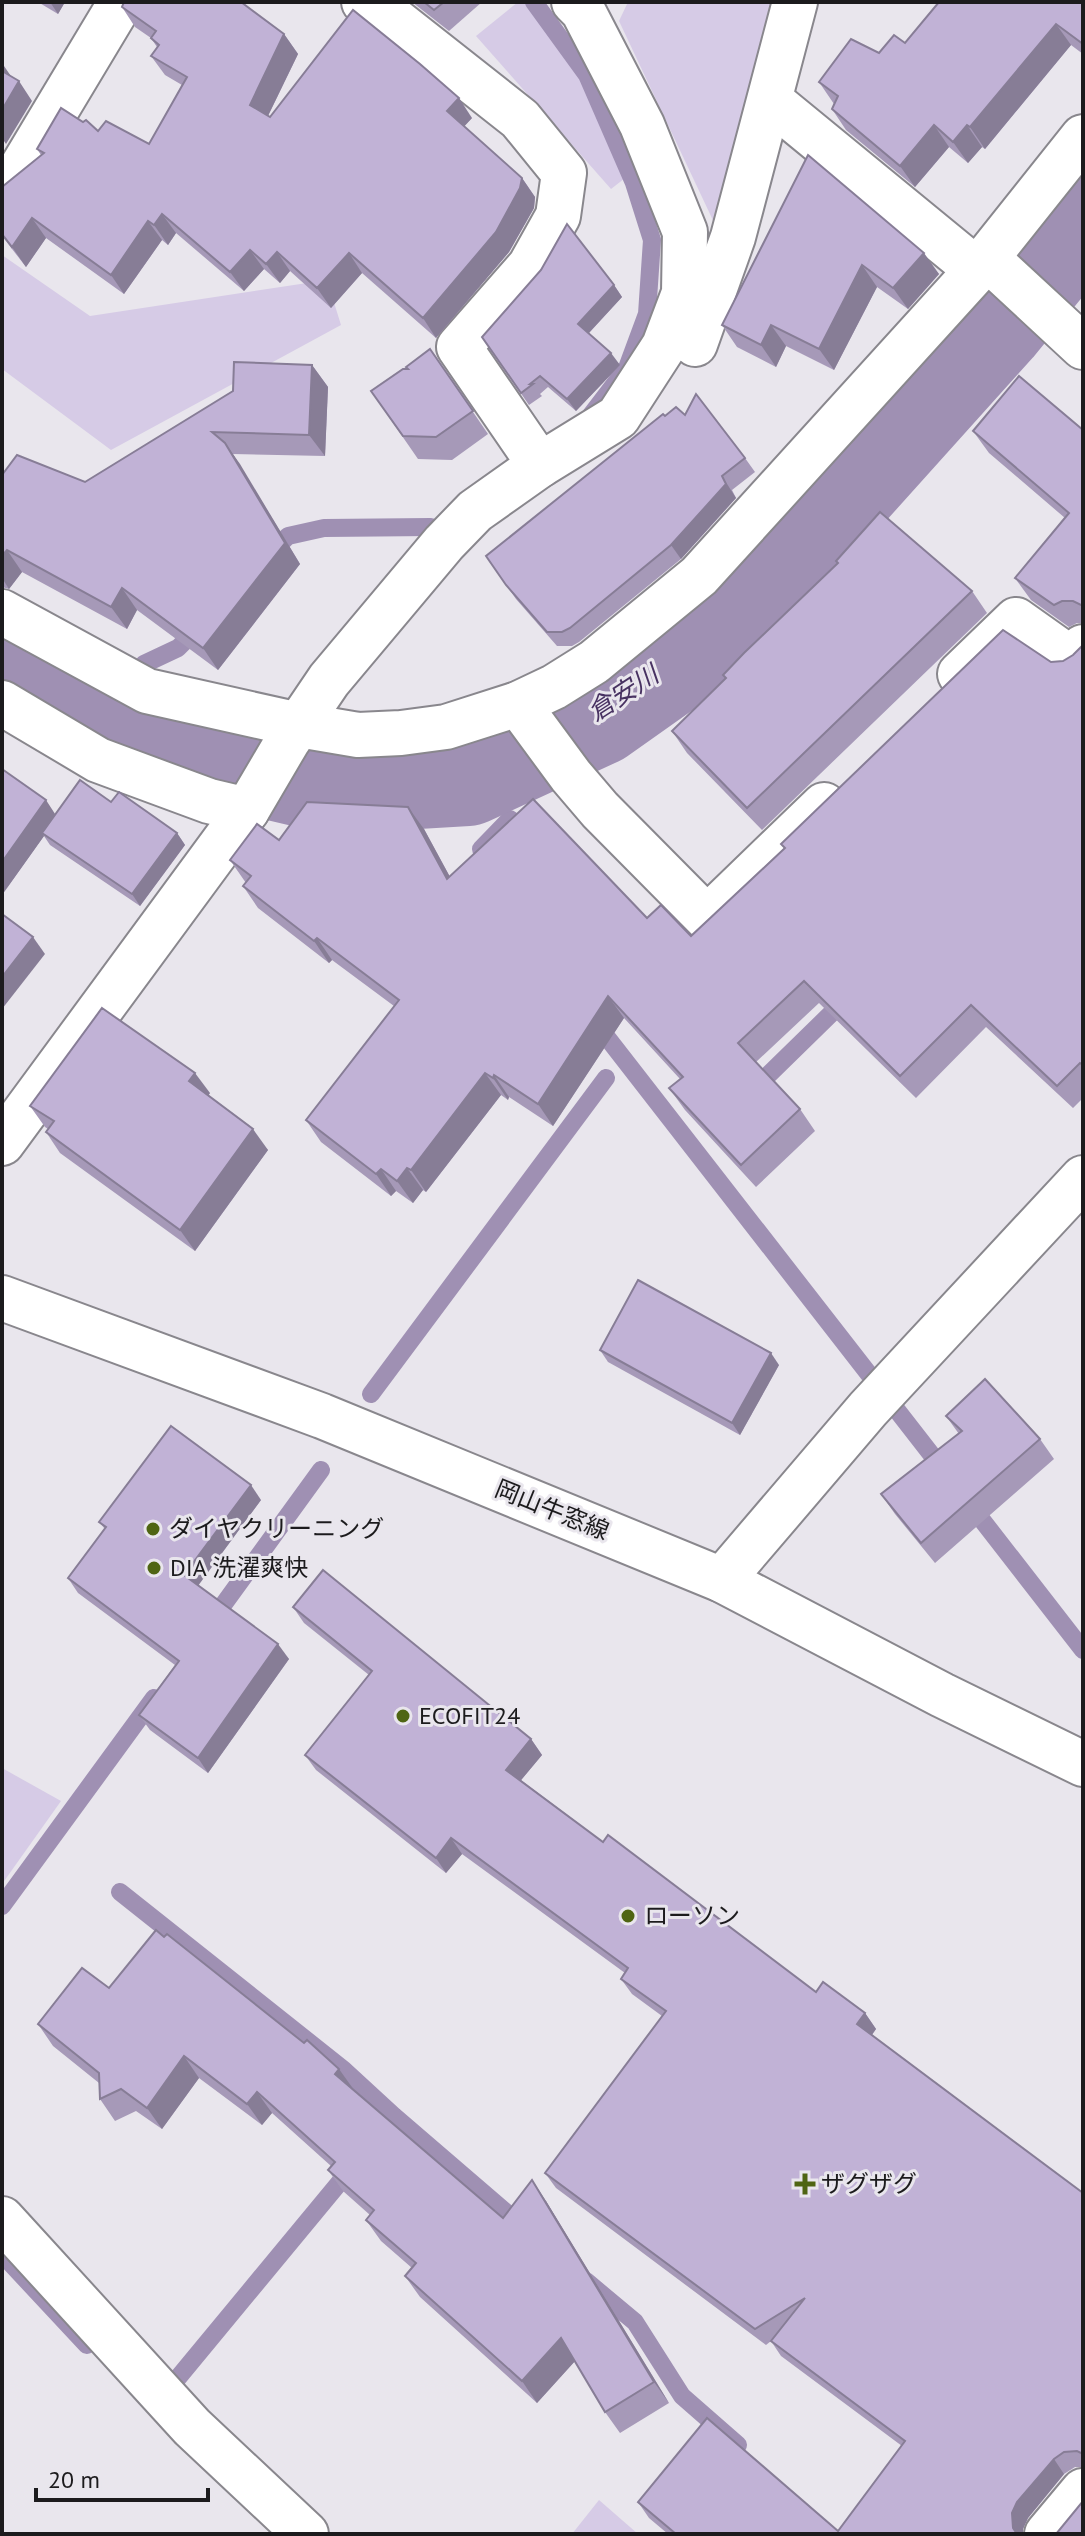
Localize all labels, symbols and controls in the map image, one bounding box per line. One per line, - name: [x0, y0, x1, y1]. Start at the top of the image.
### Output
- water label: 倉安川: [581, 656, 667, 728]
- street label: 岡山牛窓線: [491, 1473, 614, 1546]
- place label: ダイヤクリーニング: [169, 1513, 384, 1544]
- marker: ダイヤクリーニング: [144, 1520, 162, 1538]
- place label: DIA 洗濯爽快: [170, 1552, 308, 1583]
- marker: DIA 洗濯爽快: [145, 1559, 163, 1577]
- place label: ECOFIT24: [419, 1700, 520, 1731]
- marker: ECOFIT24: [394, 1707, 412, 1725]
- place label: ローソン: [644, 1900, 740, 1931]
- marker: ローソン: [619, 1907, 637, 1925]
- place label: ザグザグ: [821, 2168, 917, 2199]
- marker: ザグザグ: [796, 2175, 814, 2193]
- scale bar: [36, 2452, 208, 2502]
- text: 20 m: [48, 2464, 100, 2495]

